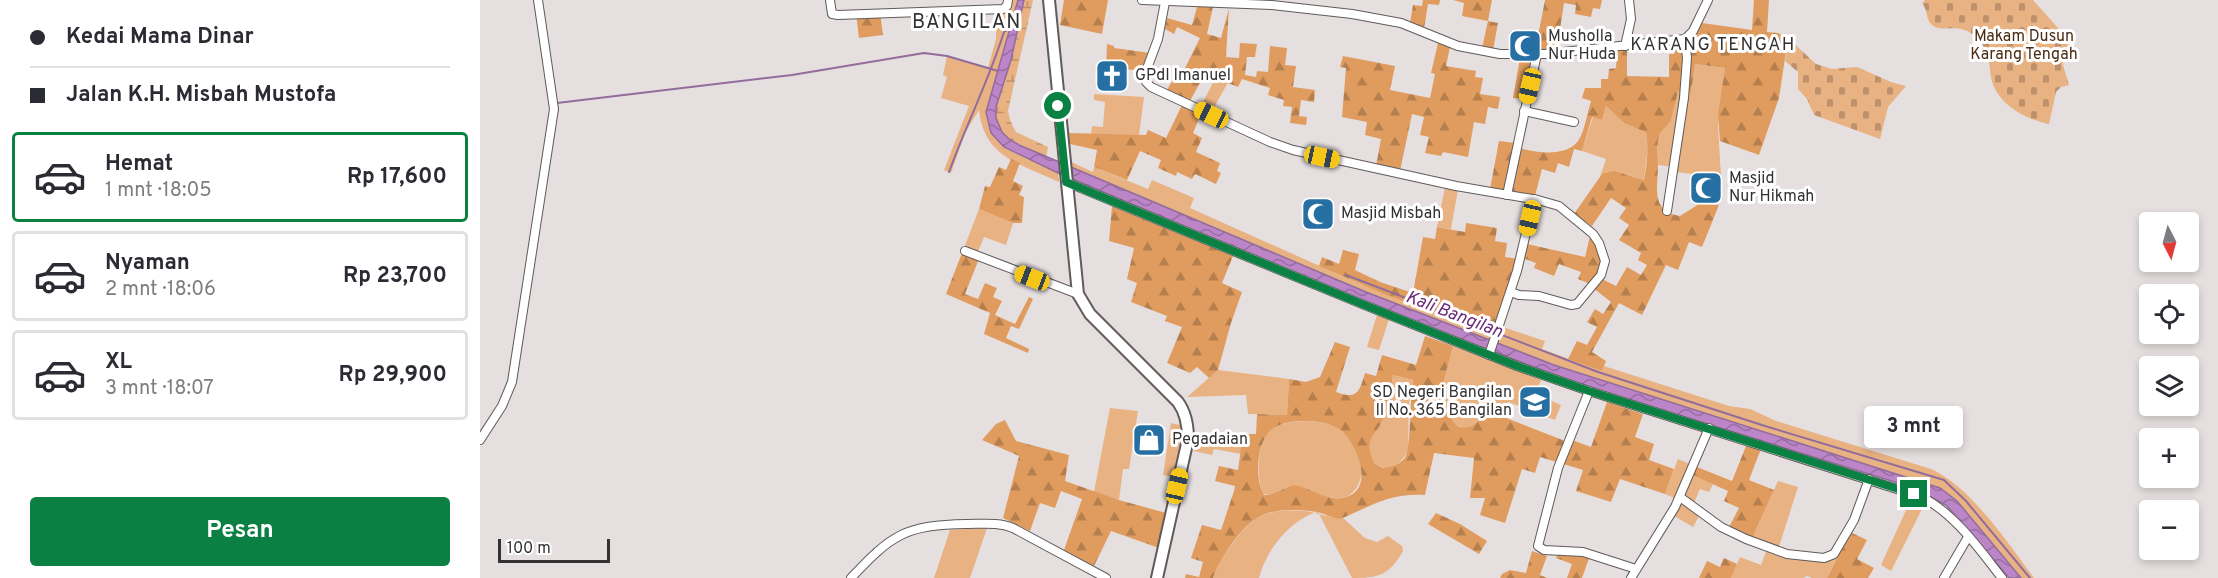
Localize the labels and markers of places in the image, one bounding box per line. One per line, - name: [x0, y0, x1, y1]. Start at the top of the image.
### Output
- place label: Musholla Nur Huda: [1548, 27, 1616, 65]
- mosque icon: Musholla Nur Huda: [1507, 28, 1543, 64]
- church icon: GPdI Imanuel: [1094, 58, 1130, 94]
- place label: GPdI Imanuel: [1135, 66, 1231, 86]
- place label: Masjid Nur Hikmah: [1729, 169, 1814, 207]
- mosque icon: Masjid Nur Hikmah: [1688, 170, 1724, 206]
- mosque icon: Masjid Misbah: [1300, 196, 1336, 232]
- place label: Masjid Misbah: [1341, 204, 1441, 224]
- place label: SD Negeri Bangilan II No. 365 Bangilan: [1372, 383, 1512, 421]
- school or university icon: SD Negeri Bangilan II No. 365 Bangilan: [1517, 384, 1553, 420]
- shop icon: Pegadaian: [1131, 422, 1167, 458]
- place label: Pegadaian: [1172, 430, 1248, 450]

